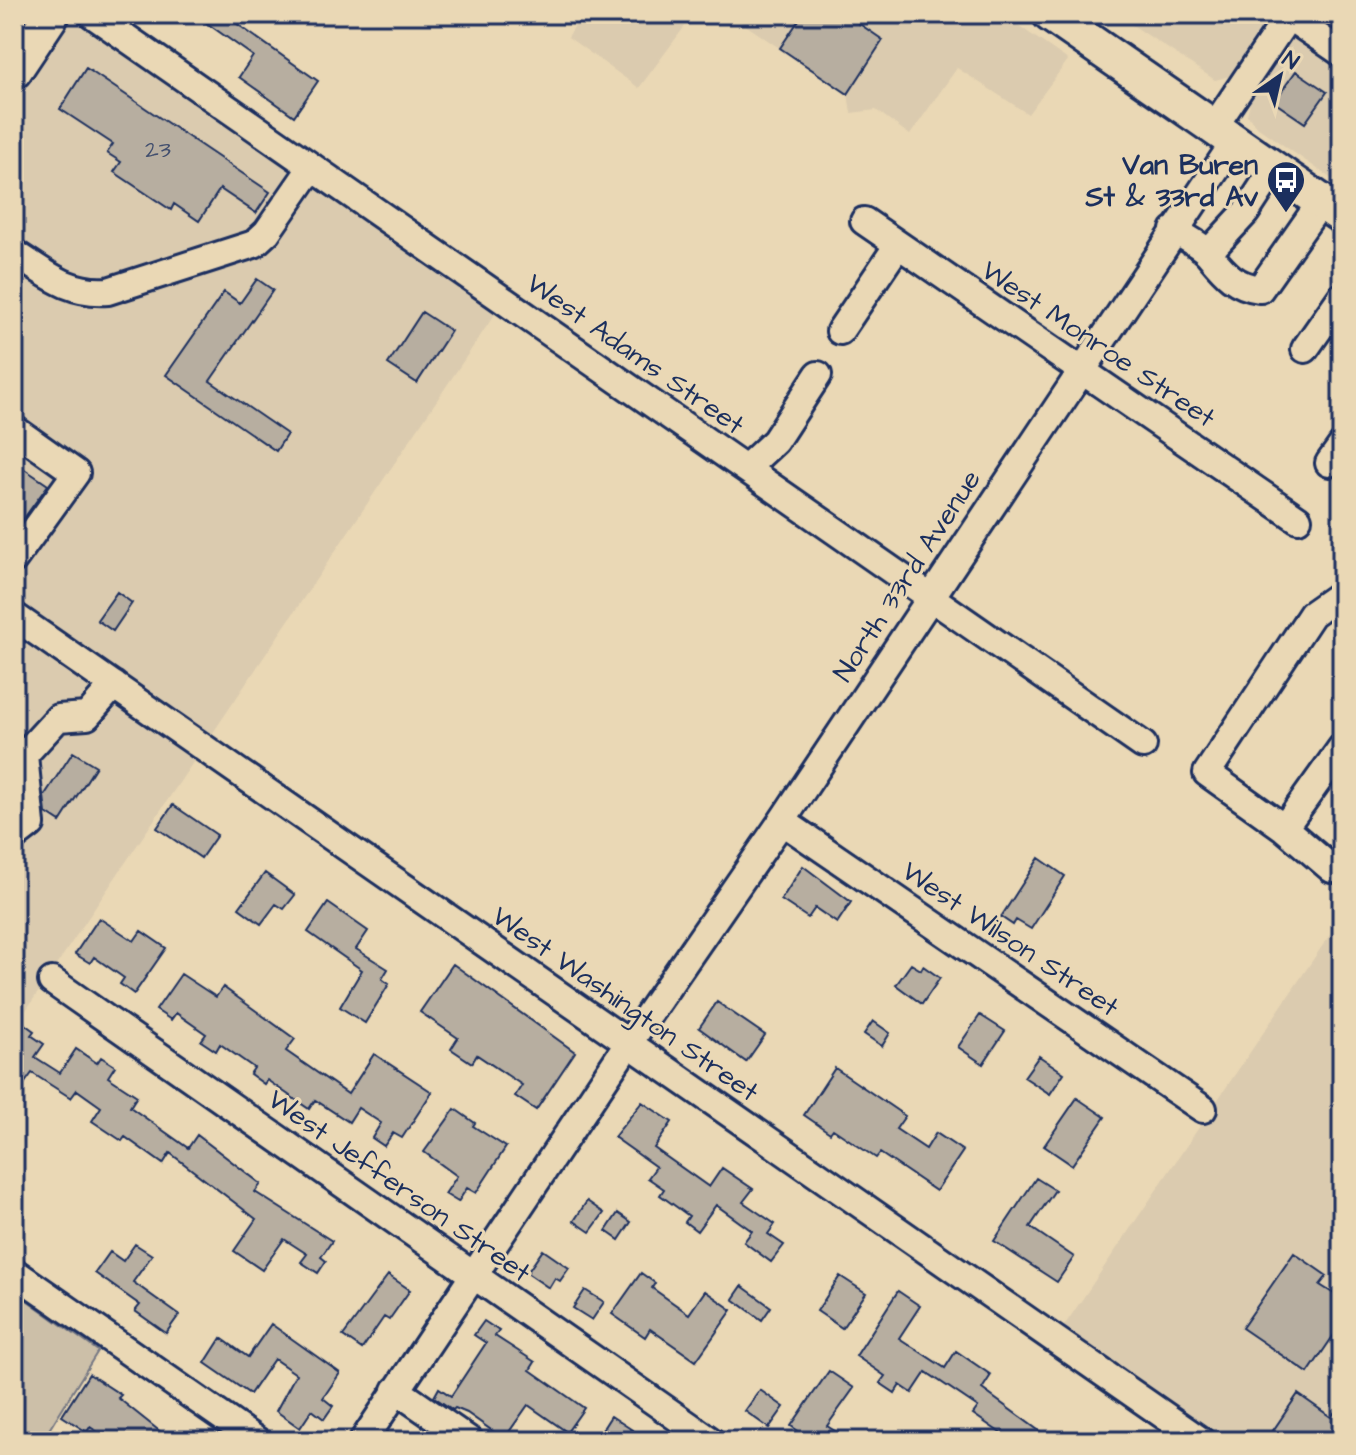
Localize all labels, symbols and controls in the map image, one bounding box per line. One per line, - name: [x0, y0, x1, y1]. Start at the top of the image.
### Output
- north arrow: [1240, 36, 1320, 116]
- text: N: [1276, 44, 1305, 77]
- house number: 23: [145, 133, 171, 167]
- place label: Van Buren St & 33rd Av: [1085, 146, 1258, 217]
- bus stop icon: Van Buren St & 33rd Av: [1265, 159, 1307, 214]
- street label: West Monroe Street: [973, 251, 1224, 438]
- street label: West Adams Street: [518, 264, 753, 445]
- street label: North 33rd Avenue: [824, 462, 991, 689]
- street label: West Wilson Street: [894, 852, 1127, 1027]
- street label: West Washington Street: [483, 897, 767, 1113]
- street label: West Jefferson Street: [260, 1080, 539, 1292]

